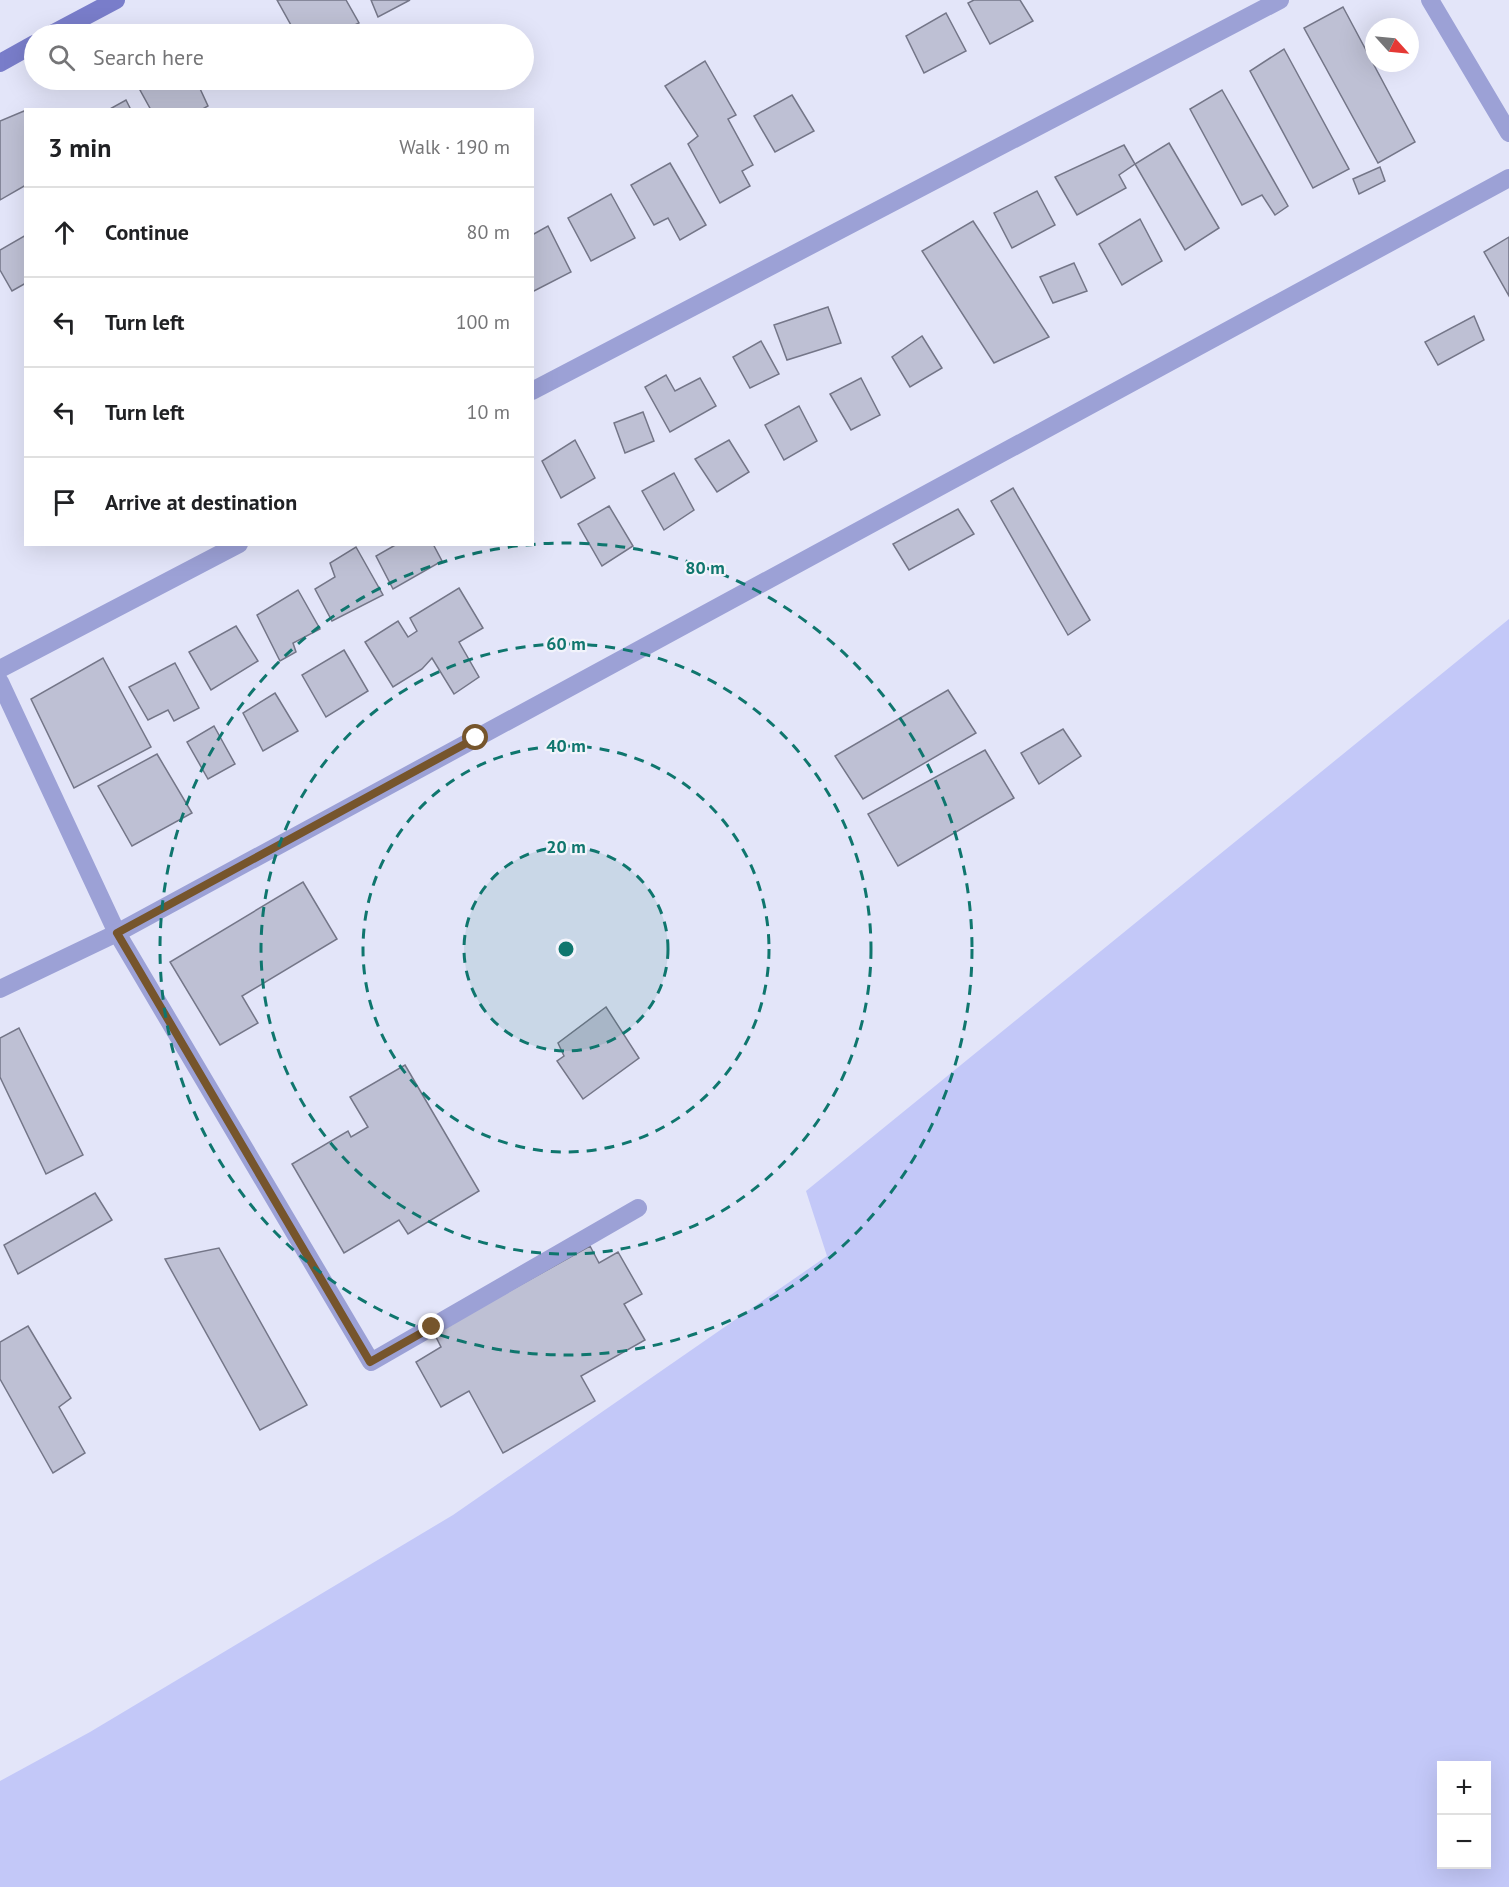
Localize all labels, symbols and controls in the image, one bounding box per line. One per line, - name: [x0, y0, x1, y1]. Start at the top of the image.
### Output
- north arrow: [1365, 18, 1419, 72]
- search box: [24, 24, 534, 90]
- icon: search: [45, 41, 78, 74]
- text: Search here: [93, 43, 204, 71]
- text: 3 min: [48, 131, 111, 164]
- text: Walk · 190 m: [399, 134, 510, 160]
- icon: ahead: [48, 216, 81, 249]
- text: Continue: [105, 218, 189, 246]
- text: 80 m: [467, 219, 510, 245]
- icon: left: [48, 306, 81, 339]
- text: Turn left: [105, 308, 185, 336]
- text: 100 m: [456, 309, 510, 335]
- icon: left: [48, 396, 81, 429]
- text: Turn left: [105, 398, 185, 426]
- text: 10 m: [467, 399, 510, 425]
- icon: arrive: [48, 486, 81, 519]
- text: Arrive at destination: [105, 488, 297, 516]
- text: 80 m: [685, 556, 725, 579]
- text: 60 m: [546, 632, 586, 655]
- route start: [462, 724, 488, 750]
- text: 40 m: [546, 734, 586, 757]
- text: 20 m: [546, 835, 586, 858]
- centre of rings: [556, 939, 576, 959]
- route end: [418, 1313, 444, 1339]
- map controls: [1437, 1761, 1491, 1869]
- button: +: [1437, 1761, 1491, 1815]
- button: −: [1437, 1815, 1491, 1869]

